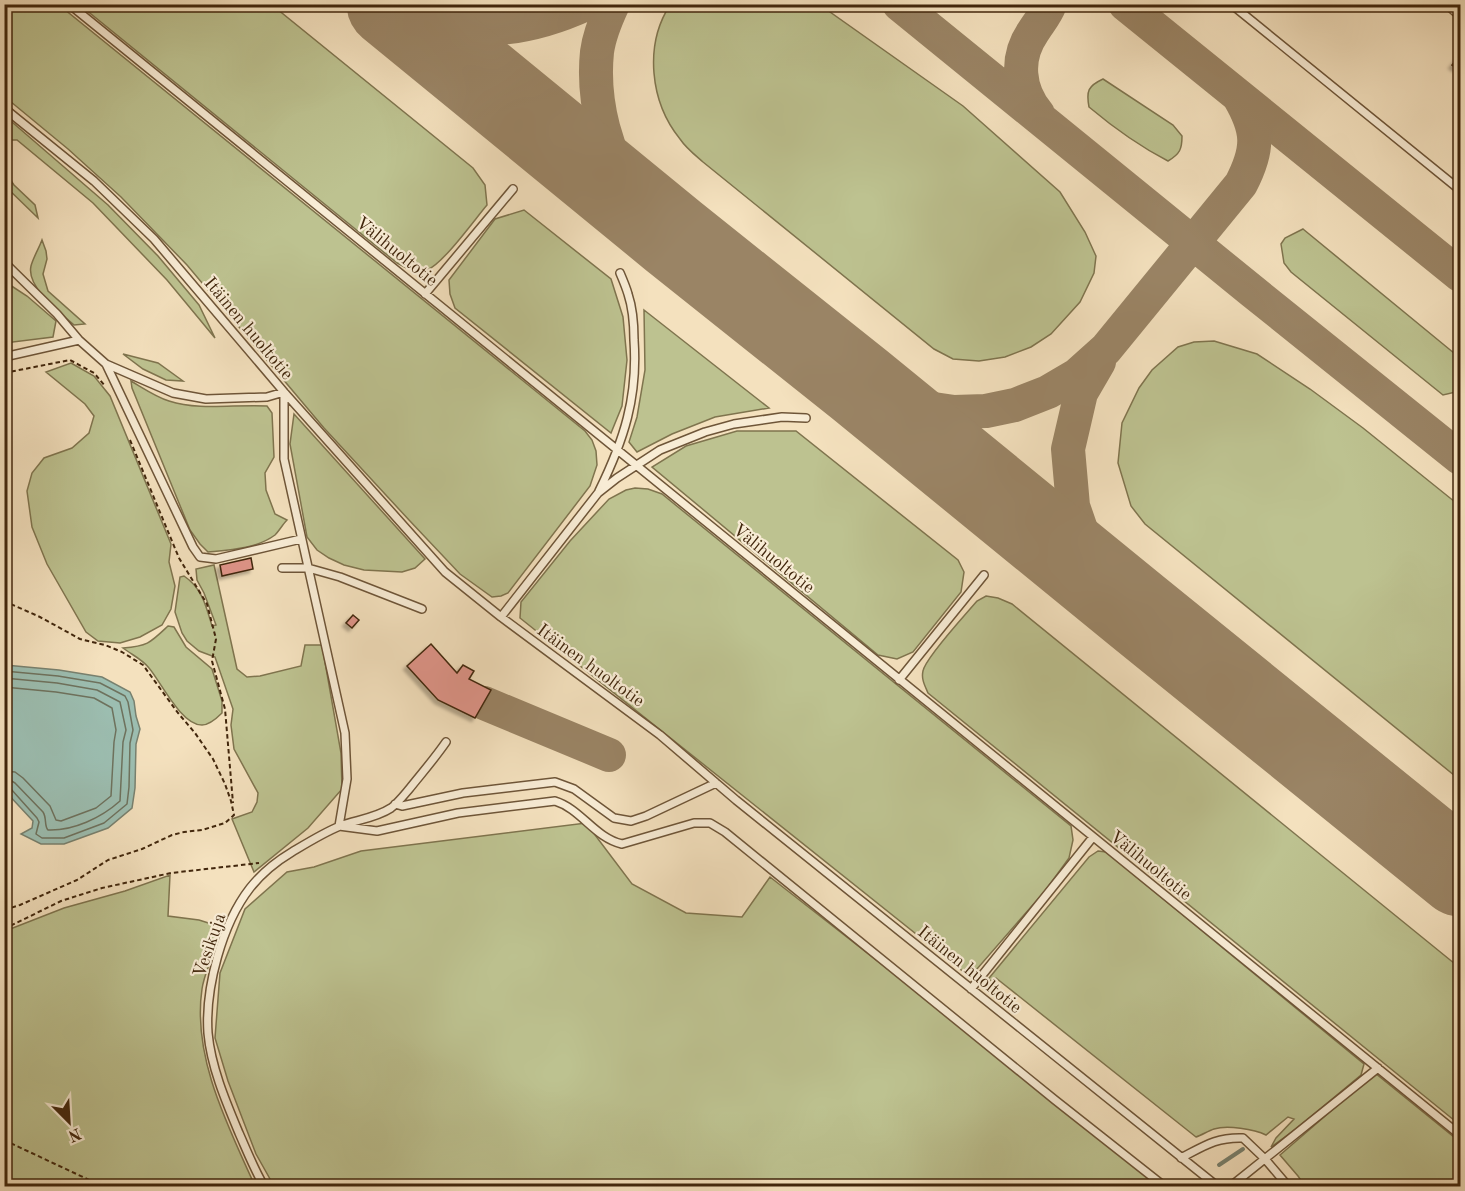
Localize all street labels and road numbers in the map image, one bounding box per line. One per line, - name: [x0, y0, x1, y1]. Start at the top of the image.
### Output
- street label: Välihuoltotie: [352, 214, 441, 290]
- street label: Itäinen huoltotie: [200, 274, 296, 383]
- street label: Välihuoltotie: [729, 521, 818, 597]
- street label: Itäinen huoltotie: [533, 621, 647, 711]
- street label: Välihuoltotie: [1106, 828, 1195, 904]
- street label: Vesikuja: [191, 911, 229, 980]
- street label: Itäinen huoltotie: [914, 923, 1025, 1017]

